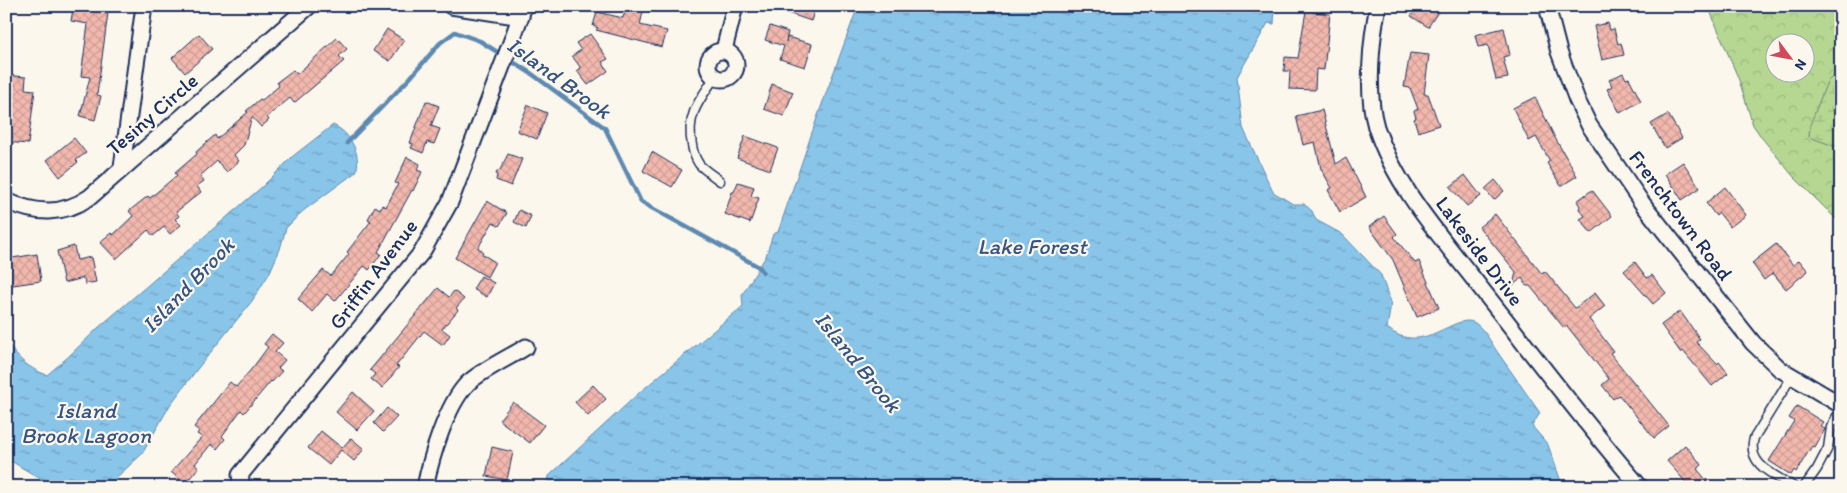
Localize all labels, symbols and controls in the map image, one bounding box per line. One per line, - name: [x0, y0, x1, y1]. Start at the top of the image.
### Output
- water label: Island Brook: [502, 31, 617, 126]
- north arrow: [1764, 32, 1814, 82]
- text: N: [1791, 56, 1810, 73]
- street label: Tesiny Circle: [101, 68, 203, 160]
- street label: Frenchtown Road: [1624, 145, 1738, 285]
- street label: Lakeside Drive: [1431, 191, 1529, 311]
- street label: Griffin Avenue: [323, 214, 423, 334]
- water label: Island Brook: [136, 231, 241, 338]
- water label: Lake Forest: [978, 233, 1088, 260]
- water label: Island Brook: [809, 306, 908, 419]
- water label: Island Brook Lagoon: [21, 397, 152, 449]

